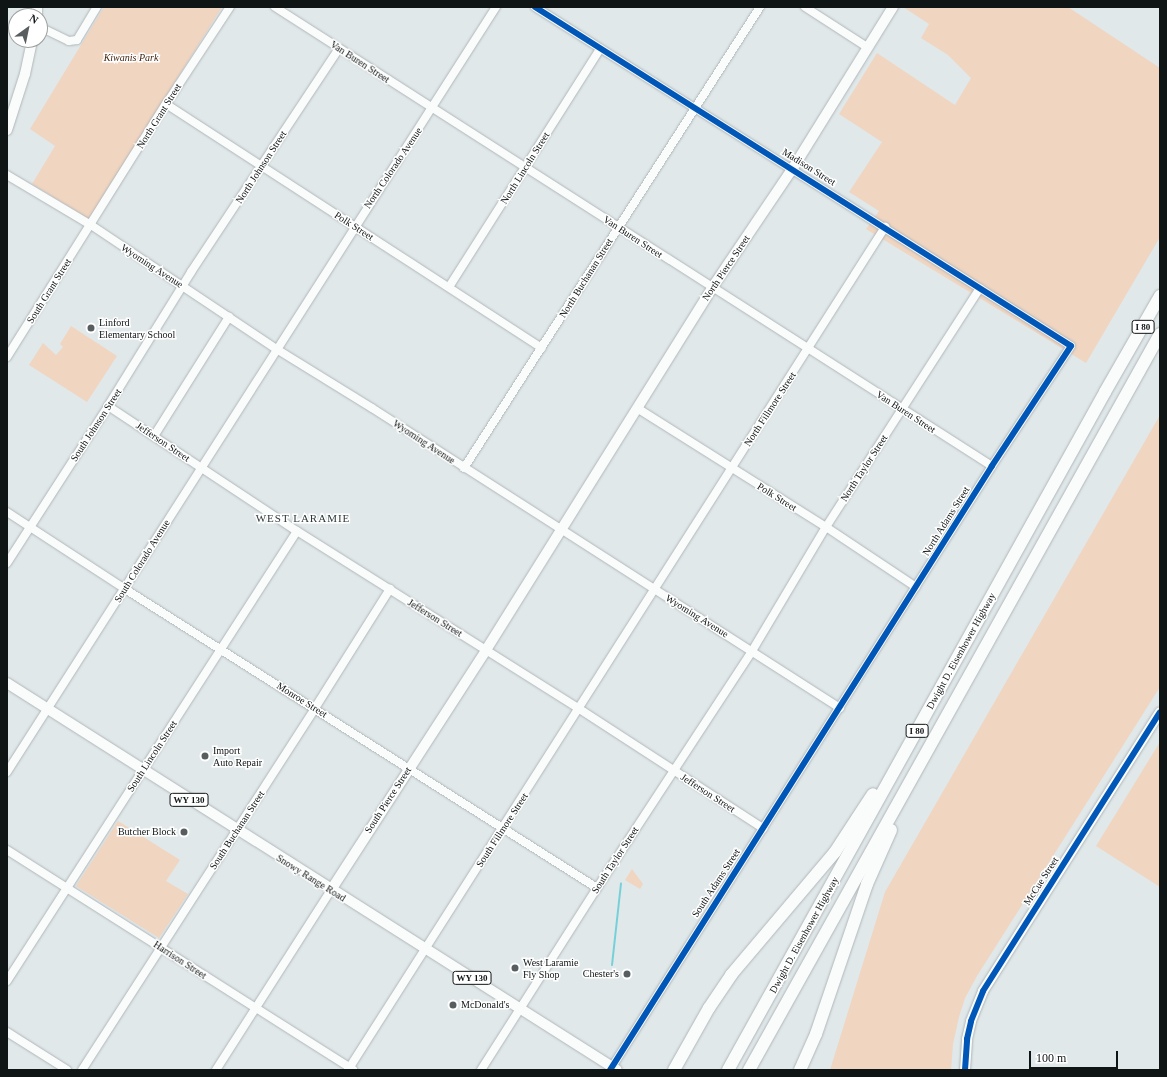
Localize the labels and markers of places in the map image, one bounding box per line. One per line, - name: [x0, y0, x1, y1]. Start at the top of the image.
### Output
- place label: Linford Elementary School: [99, 316, 175, 340]
- marker: Linford Elementary School: [86, 323, 96, 333]
- place label: Import Auto Repair: [213, 744, 262, 768]
- marker: Import Auto Repair: [200, 751, 210, 761]
- place label: Butcher Block: [118, 826, 176, 838]
- marker: Butcher Block: [179, 827, 189, 837]
- place label: West Laramie Fly Shop: [523, 956, 579, 980]
- marker: West Laramie Fly Shop: [510, 963, 520, 973]
- place label: Chester's: [583, 968, 619, 980]
- marker: Chester's: [622, 969, 632, 979]
- place label: McDonald's: [461, 999, 509, 1011]
- marker: McDonald's: [448, 1000, 458, 1010]

